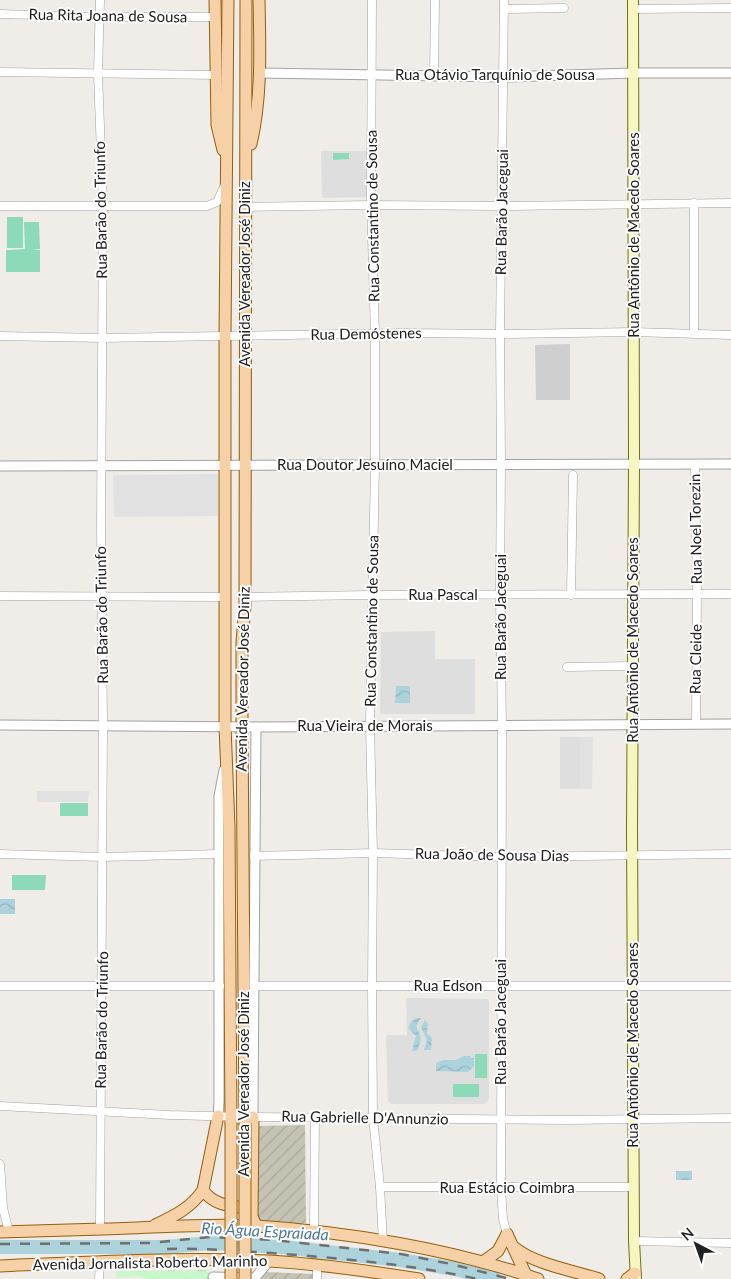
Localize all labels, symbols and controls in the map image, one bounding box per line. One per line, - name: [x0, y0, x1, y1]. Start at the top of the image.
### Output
- street label: Rua Rita Joana de Sousa: [29, 5, 187, 25]
- street label: Rua Otávio Tarquínio de Sousa: [395, 65, 595, 83]
- street label: Rua Constantino de Sousa: [361, 130, 383, 302]
- street label: Rua Antônio de Macedo Soares: [624, 132, 642, 338]
- street label: Rua Barão do Triunfo: [90, 141, 110, 279]
- street label: Rua Barão Jaceguai: [491, 149, 511, 275]
- street label: Avenida Vereador José Diniz: [235, 181, 253, 367]
- street label: Rua Demóstenes: [310, 323, 422, 343]
- street label: Rua Doutor Jesuíno Maciel: [277, 455, 453, 473]
- street label: Rua Noel Torezin: [685, 474, 705, 585]
- street label: Rua Constantino de Sousa: [360, 535, 382, 707]
- street label: Rua Antônio de Macedo Soares: [623, 537, 641, 743]
- street label: Rua Barão do Triunfo: [91, 546, 111, 684]
- street label: Rua Barão Jaceguai: [491, 554, 509, 680]
- street label: Rua Pascal: [408, 585, 478, 603]
- street label: Avenida Vereador José Diniz: [231, 586, 253, 772]
- street label: Rua Cleide: [685, 624, 705, 694]
- street label: Rua Vieira de Morais: [297, 716, 433, 734]
- street label: Rua João de Sousa Dias: [415, 844, 569, 864]
- street label: Rua Antônio de Macedo Soares: [623, 942, 641, 1148]
- street label: Rua Barão do Triunfo: [91, 951, 111, 1089]
- street label: Rua Barão Jaceguai: [491, 959, 509, 1085]
- street label: Rua Edson: [414, 976, 482, 994]
- street label: Avenida Vereador José Diniz: [234, 991, 252, 1177]
- street label: Rua Gabrielle D'Annunzio: [281, 1107, 449, 1127]
- street label: Rua Estácio Coimbra: [439, 1178, 575, 1196]
- water label: Rio Água Espraiada: [201, 1218, 329, 1243]
- north arrow: [671, 1219, 721, 1269]
- text: N: [677, 1224, 697, 1244]
- street label: Avenida Jornalista Roberto Marinho: [32, 1251, 267, 1273]

